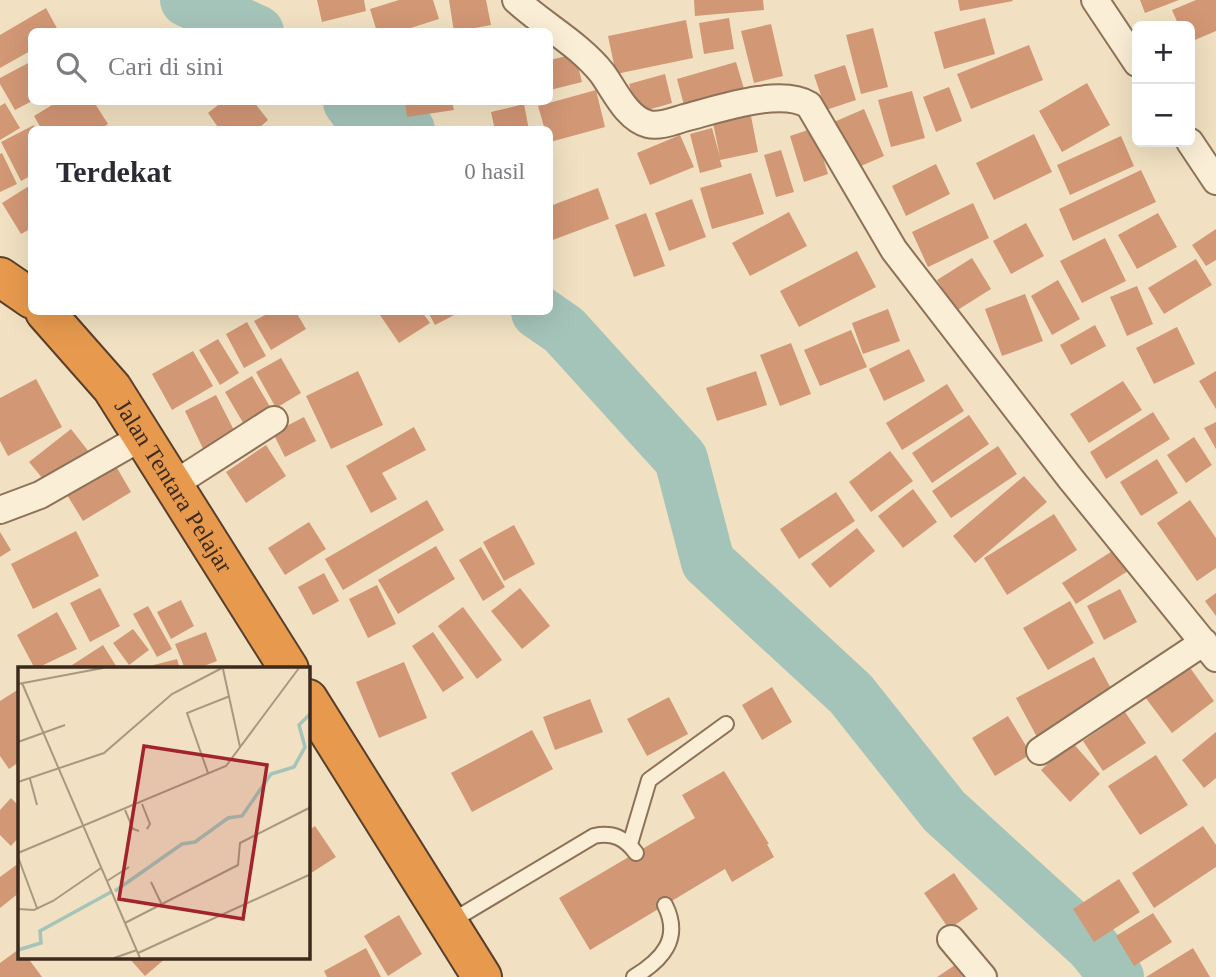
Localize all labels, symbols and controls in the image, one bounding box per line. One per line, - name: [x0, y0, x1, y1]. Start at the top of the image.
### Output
- map controls: [1132, 21, 1195, 147]
- button: +: [1132, 21, 1195, 84]
- search box: [28, 28, 553, 105]
- icon: search: [52, 48, 90, 86]
- text: Cari di sini: [108, 52, 224, 81]
- button: −: [1132, 84, 1195, 147]
- text: Terdekat: [56, 155, 172, 188]
- text: 0 hasil: [464, 159, 525, 184]
- street label: Jalan Tentara Pelajar: [110, 395, 238, 577]
- inset map: [18, 667, 310, 960]

